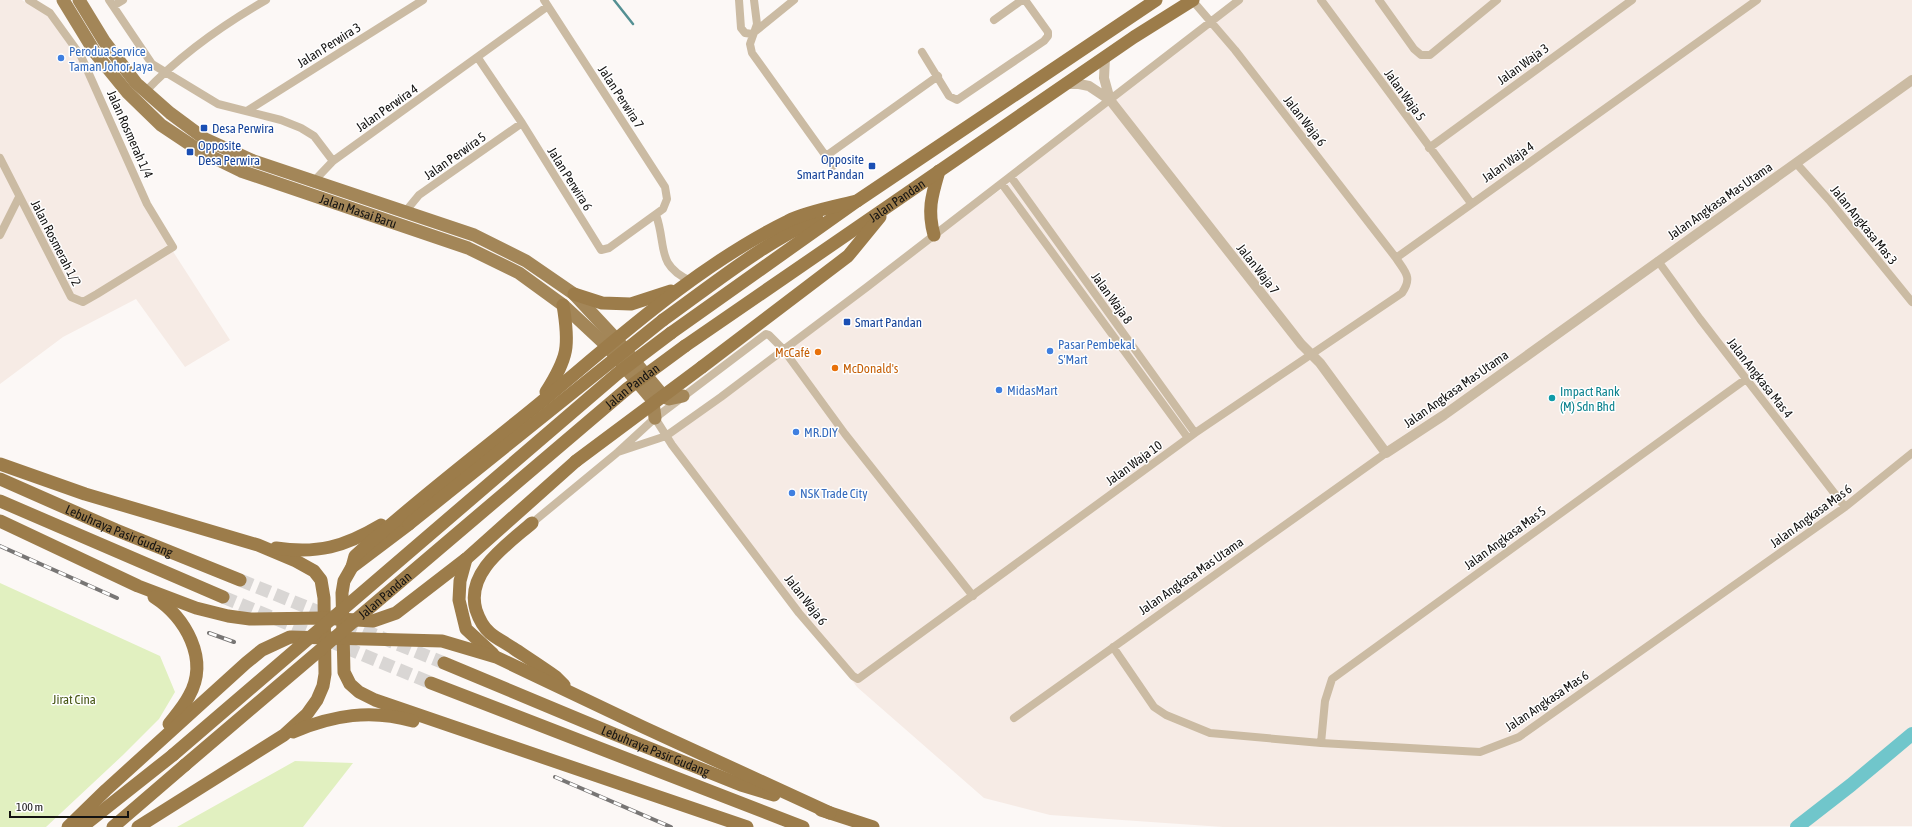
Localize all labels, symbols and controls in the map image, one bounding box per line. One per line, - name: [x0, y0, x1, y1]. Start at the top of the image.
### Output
- street label: Jalan Perwira 3: [294, 20, 364, 70]
- street label: Jalan Waja 3: [1494, 40, 1552, 88]
- place label: Perodua Service Taman Johor Jaya: [69, 44, 153, 74]
- marker: Perodua Service Taman Johor Jaya: [56, 53, 66, 63]
- street label: Jalan Perwira 7: [595, 63, 647, 131]
- street label: Jalan Waja 5: [1381, 66, 1429, 124]
- street label: Jalan Perwira 4: [353, 81, 421, 135]
- street label: Jalan Rosmerah 1/4: [104, 88, 156, 180]
- street label: Jalan Waja 6: [1281, 93, 1329, 149]
- place label: Desa Perwira: [212, 121, 274, 136]
- marker: Desa Perwira: [199, 123, 209, 133]
- street label: Jalan Perwira 5: [421, 129, 489, 183]
- place label: Opposite Desa Perwira: [198, 138, 260, 168]
- street label: Jalan Waja 4: [1479, 139, 1537, 185]
- street label: Jalan Perwira 6: [545, 144, 595, 214]
- marker: Opposite Desa Perwira: [185, 147, 195, 157]
- place label: Opposite Smart Pandan: [797, 152, 864, 182]
- street label: Jalan Angkasa Mas Utama: [1665, 159, 1775, 243]
- marker: Opposite Smart Pandan: [867, 161, 877, 171]
- street label: Jalan Pandan: [866, 176, 928, 225]
- street label: Jalan Angkasa Mas 3: [1828, 182, 1900, 268]
- street label: Jalan Masai Baru: [318, 191, 399, 231]
- street label: Jalan Rosmerah 1/2: [28, 197, 84, 289]
- street label: Jalan Waja 7: [1234, 241, 1282, 297]
- street label: Jalan Waja 8: [1088, 269, 1136, 327]
- place label: Smart Pandan: [855, 315, 922, 330]
- marker: Smart Pandan: [842, 317, 852, 327]
- street label: Jalan Angkasa Mas 4: [1724, 335, 1796, 421]
- place label: Pasar Pembekal S'Mart: [1058, 337, 1136, 367]
- place label: McCafé: [775, 345, 810, 360]
- marker: Pasar Pembekal S'Mart: [1045, 346, 1055, 356]
- marker: McCafé: [813, 347, 823, 357]
- street label: Jalan Angkasa Mas Utama: [1401, 347, 1511, 431]
- street label: Jalan Pandan: [602, 360, 662, 412]
- place label: McDonald's: [843, 361, 899, 376]
- marker: McDonald's: [830, 363, 840, 373]
- place label: MidasMart: [1007, 383, 1058, 398]
- place label: Impact Rank (M) Sdn Bhd: [1560, 384, 1620, 414]
- marker: MidasMart: [994, 385, 1004, 395]
- marker: Impact Rank (M) Sdn Bhd: [1547, 393, 1557, 403]
- place label: MR.DIY: [804, 425, 838, 440]
- marker: MR.DIY: [791, 427, 801, 437]
- street label: Jalan Waja 10: [1103, 438, 1165, 488]
- street label: Jalan Angkasa Mas 6: [1767, 481, 1855, 551]
- place label: NSK Trade City: [800, 486, 868, 501]
- marker: NSK Trade City: [787, 488, 797, 498]
- street label: Lebuhraya Pasir Gudang: [63, 501, 176, 560]
- street label: Jalan Angkasa Mas 5: [1461, 503, 1549, 573]
- street label: Jalan Angkasa Mas Utama: [1136, 534, 1246, 618]
- street label: Jalan Pandan: [355, 568, 414, 622]
- street label: Jalan Waja 6: [782, 572, 830, 628]
- street label: Jalan Angkasa Mas 6: [1502, 668, 1592, 734]
- park label: Jirat Cina: [52, 692, 96, 707]
- street label: Lebuhraya Pasir Gudang: [599, 722, 712, 779]
- scale bar: [10, 793, 128, 819]
- text: 100 m: [16, 800, 43, 814]

